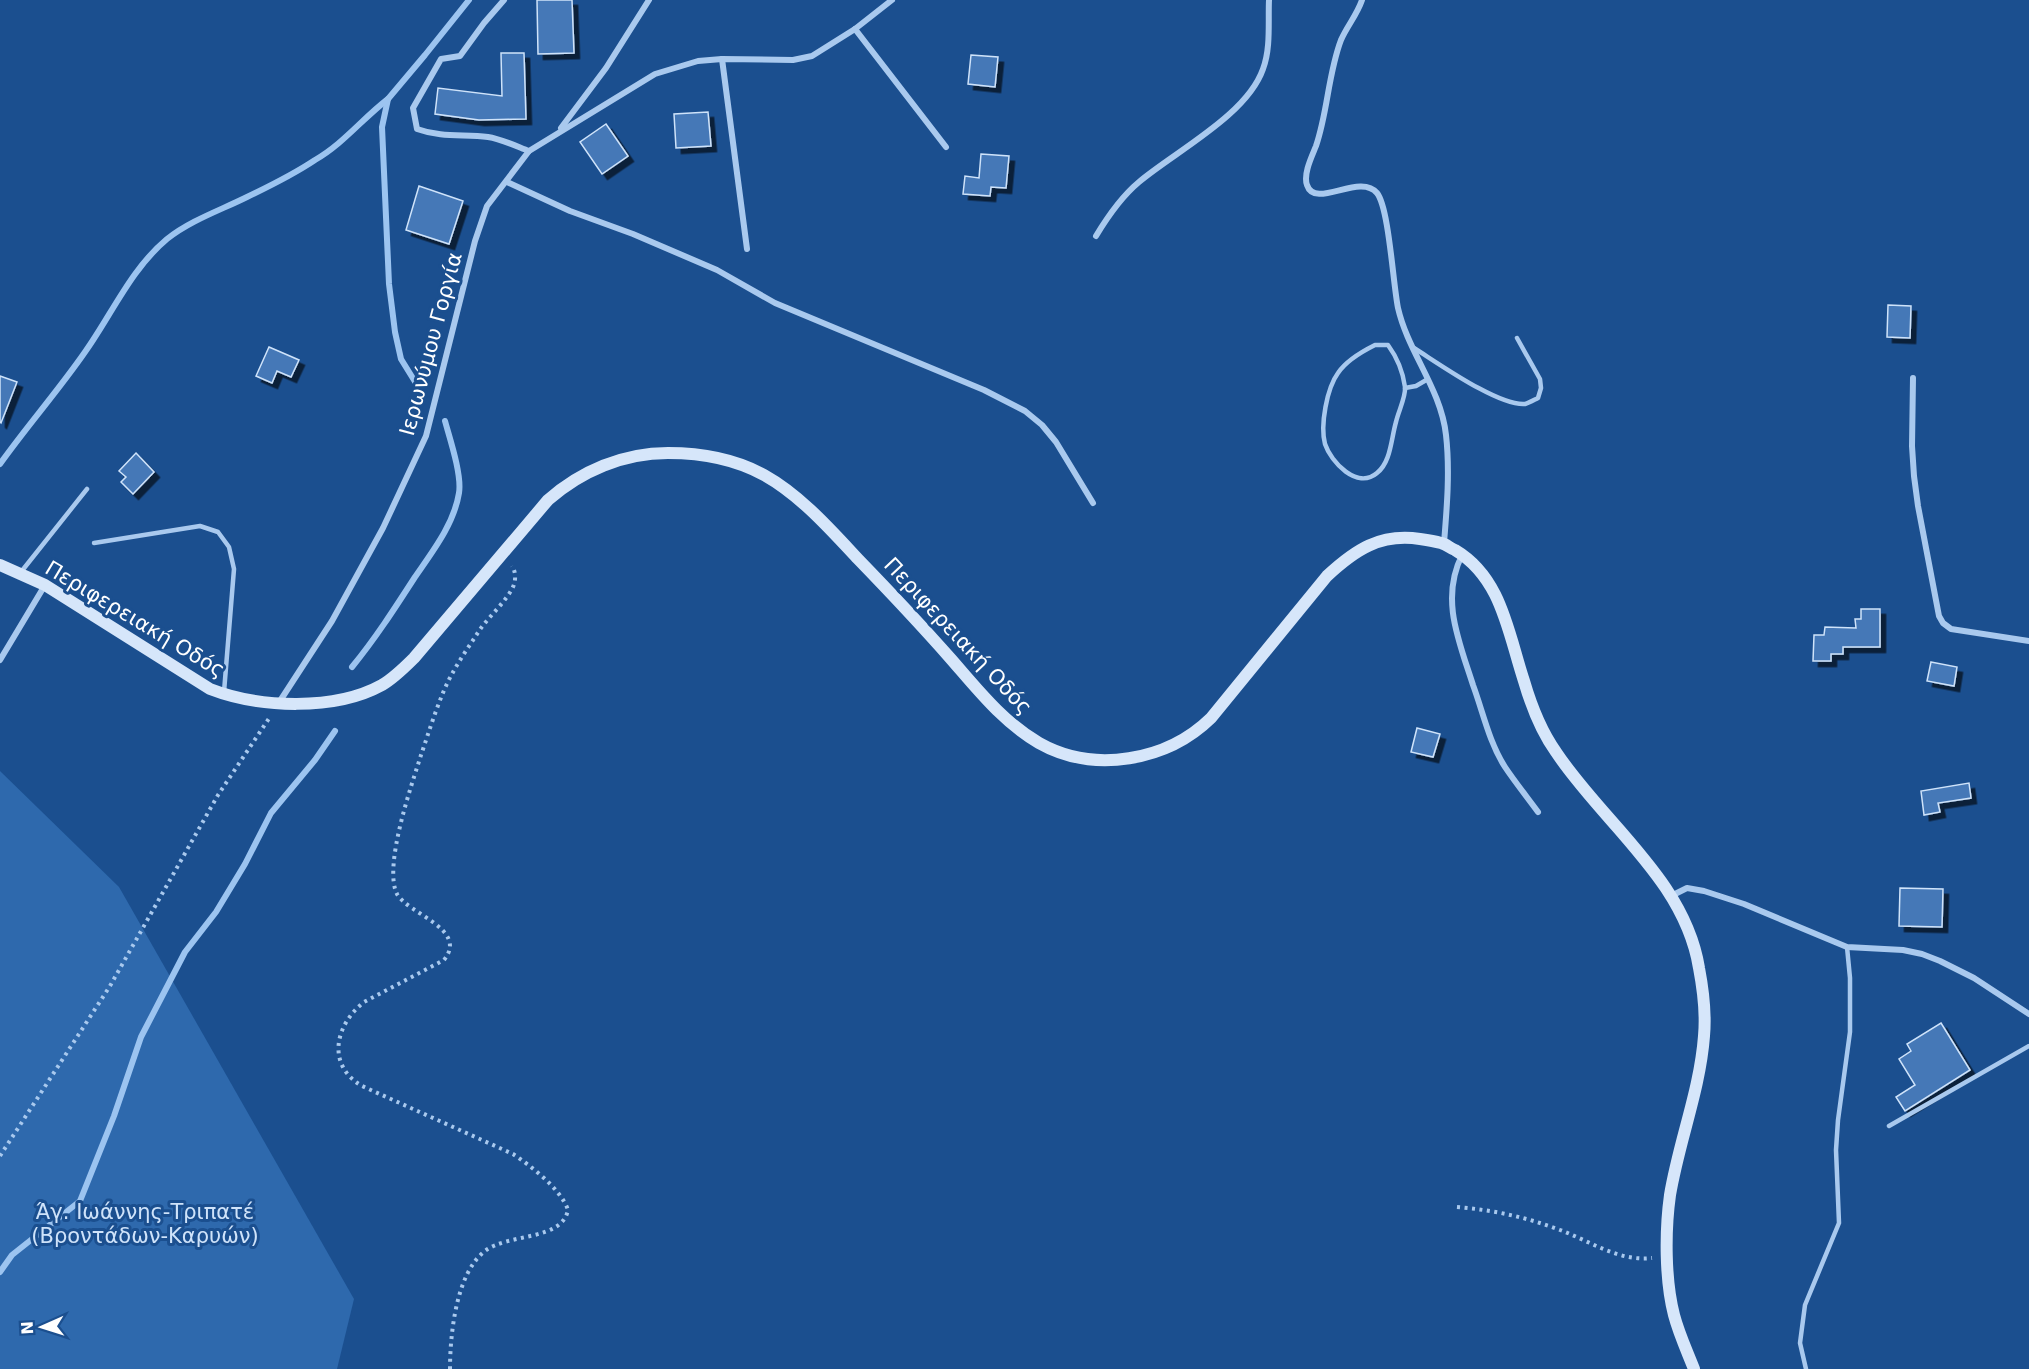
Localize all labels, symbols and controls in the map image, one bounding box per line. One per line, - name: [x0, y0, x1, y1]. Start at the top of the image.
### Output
- street label: Ιερωνύμου Γοργία: [395, 250, 467, 438]
- street label: Περιφερειακή Οδός: [879, 553, 1037, 719]
- street label: Περιφερειακή Οδός: [41, 556, 229, 682]
- park label: Άγ. Ιωάννης-Τριπατέ (Βροντάδων-Καρυών): [31, 1200, 259, 1248]
- north arrow: [12, 1297, 72, 1357]
- text: N: [18, 1321, 37, 1335]

